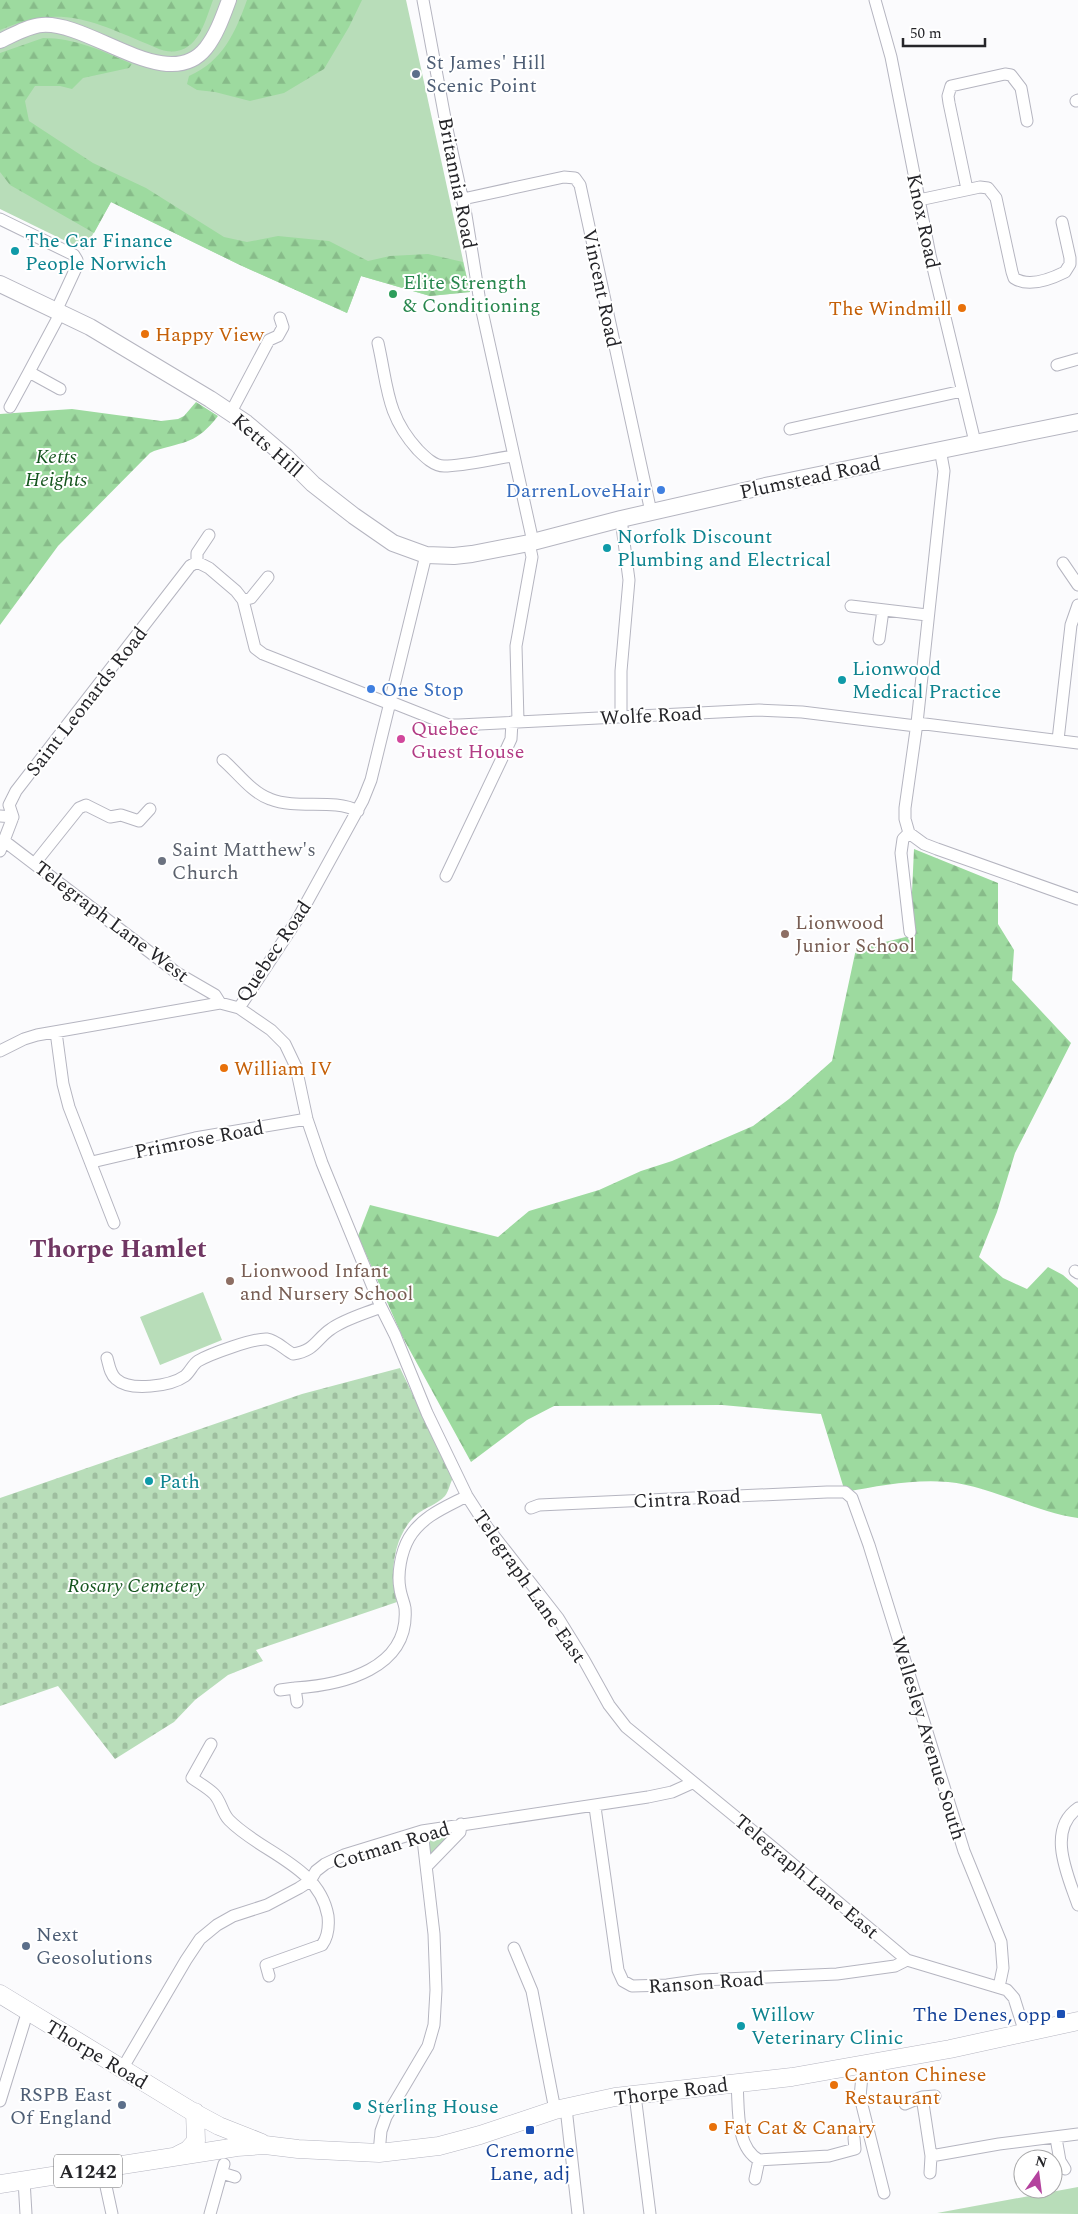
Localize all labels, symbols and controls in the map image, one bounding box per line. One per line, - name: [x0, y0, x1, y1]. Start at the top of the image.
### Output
- scale bar: [903, 15, 986, 47]
- text: 50 m: [910, 22, 942, 45]
- place label: St James' Hill Scenic Point: [426, 48, 546, 101]
- marker: St James' Hill Scenic Point: [410, 68, 422, 80]
- street label: Britannia Road: [430, 115, 484, 252]
- street label: Knox Road: [898, 171, 948, 272]
- place label: The Car Finance People Norwich: [25, 226, 173, 279]
- street label: Vincent Road: [574, 226, 628, 350]
- marker: The Car Finance People Norwich: [9, 245, 21, 257]
- place label: Elite Strength & Conditioning: [403, 268, 541, 321]
- marker: Elite Strength & Conditioning: [387, 288, 399, 300]
- place label: The Windmill: [829, 294, 952, 324]
- marker: The Windmill: [956, 302, 968, 314]
- place label: Happy View: [155, 320, 265, 350]
- marker: Happy View: [139, 328, 151, 340]
- street label: Ketts Hill: [225, 406, 310, 485]
- park label: Ketts Heights: [25, 442, 87, 495]
- street label: Plumstead Road: [737, 448, 883, 508]
- place label: DarrenLoveHair: [506, 476, 651, 506]
- marker: DarrenLoveHair: [655, 484, 667, 496]
- place label: Norfolk Discount Plumbing and Electrical: [617, 522, 831, 575]
- marker: Norfolk Discount Plumbing and Electrical: [601, 542, 613, 554]
- street label: Saint Leonards Road: [19, 620, 155, 783]
- place label: Lionwood Medical Practice: [852, 654, 1001, 707]
- marker: Lionwood Medical Practice: [836, 674, 848, 686]
- place label: One Stop: [381, 675, 464, 705]
- marker: One Stop: [365, 683, 377, 695]
- street label: Wolfe Road: [599, 698, 703, 734]
- place label: Quebec Guest House: [411, 714, 524, 767]
- marker: Quebec Guest House: [395, 733, 407, 745]
- place label: Saint Matthew's Church: [172, 835, 316, 888]
- street label: Telegraph Lane West: [27, 853, 195, 990]
- marker: Saint Matthew's Church: [156, 855, 168, 867]
- street label: Quebec Road: [228, 894, 319, 1009]
- place label: Lionwood Junior School: [795, 908, 915, 961]
- marker: Lionwood Junior School: [779, 928, 791, 940]
- place label: William IV: [234, 1054, 332, 1084]
- marker: William IV: [218, 1062, 230, 1074]
- street label: Primrose Road: [132, 1113, 266, 1167]
- district label: Thorpe Hamlet: [29, 1231, 207, 1269]
- place label: Lionwood Infant and Nursery School: [240, 1256, 413, 1309]
- marker: Lionwood Infant and Nursery School: [224, 1275, 236, 1287]
- place label: Path: [159, 1467, 200, 1497]
- marker: Path: [143, 1475, 155, 1487]
- street label: Cintra Road: [632, 1481, 742, 1517]
- street label: Telegraph Lane East: [465, 1504, 593, 1669]
- park label: Rosary Cemetery: [67, 1571, 205, 1601]
- street label: Wellesley Avenue South: [883, 1633, 973, 1844]
- street label: Telegraph Lane East: [727, 1807, 885, 1947]
- street label: Cotman Road: [329, 1814, 454, 1878]
- place label: Next Geosolutions: [36, 1920, 153, 1973]
- marker: Next Geosolutions: [20, 1940, 32, 1952]
- street label: Ranson Road: [647, 1964, 765, 2002]
- place label: Willow Veterinary Clinic: [751, 2000, 903, 2053]
- place label: The Denes, opp: [913, 2000, 1051, 2030]
- marker: The Denes, opp: [1055, 2008, 1067, 2020]
- street label: Thorpe Road: [39, 2012, 154, 2097]
- marker: Willow Veterinary Clinic: [735, 2020, 747, 2032]
- place label: Canton Chinese Restaurant: [844, 2060, 986, 2113]
- street label: Thorpe Road: [612, 2070, 730, 2114]
- marker: Canton Chinese Restaurant: [828, 2079, 840, 2091]
- place label: RSPB East Of England: [10, 2080, 112, 2133]
- place label: Sterling House: [367, 2092, 499, 2122]
- marker: RSPB East Of England: [116, 2099, 128, 2111]
- marker: Sterling House: [351, 2100, 363, 2112]
- place label: Fat Cat & Canary: [723, 2113, 877, 2143]
- marker: Fat Cat & Canary: [707, 2121, 719, 2133]
- marker: Cremorne Lane, adj: [524, 2124, 536, 2136]
- place label: Cremorne Lane, adj: [485, 2136, 575, 2189]
- north arrow: [1013, 2149, 1063, 2199]
- text: N: [1033, 2150, 1049, 2173]
- road number: A1242: [54, 2154, 122, 2188]

